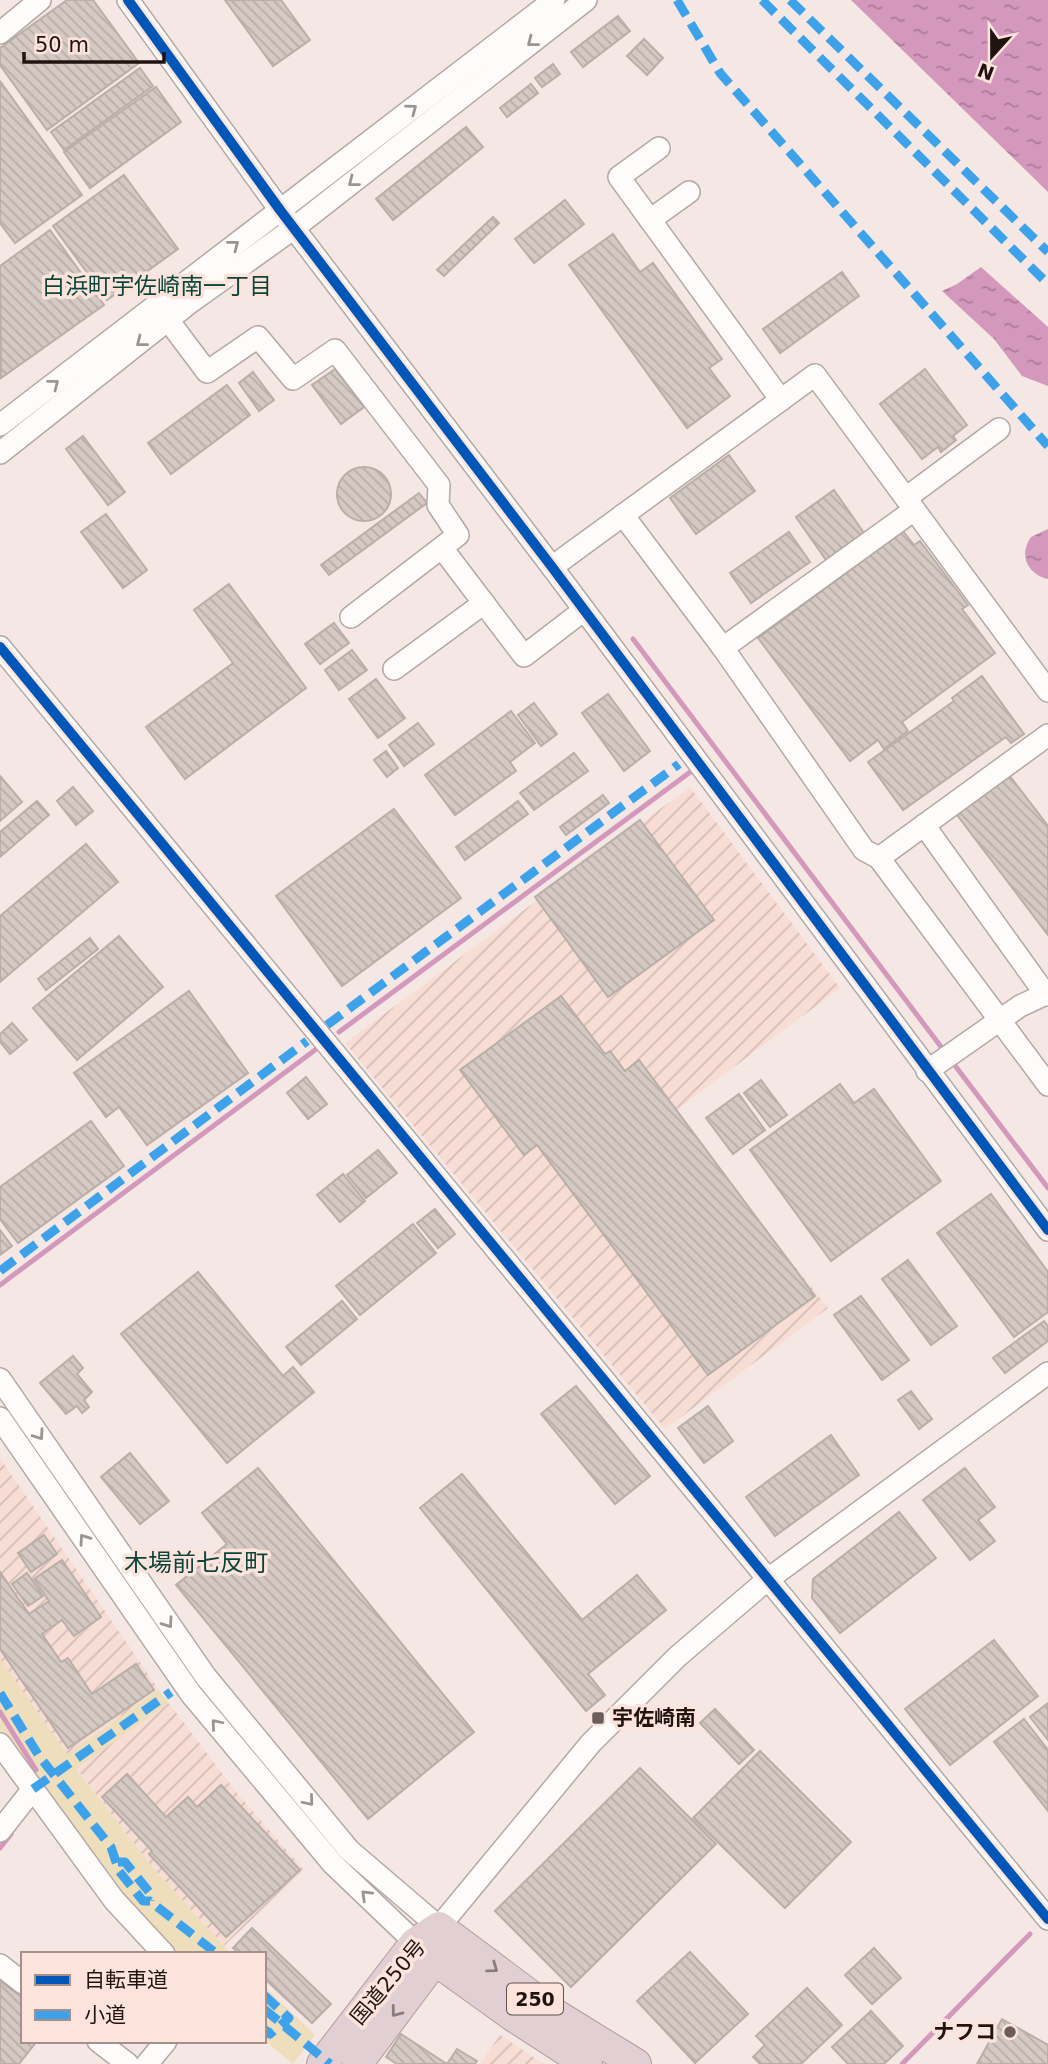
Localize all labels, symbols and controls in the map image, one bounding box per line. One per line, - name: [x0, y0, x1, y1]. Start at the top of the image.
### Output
- scale bar: [24, 21, 164, 65]
- north arrow: [957, 21, 1027, 91]
- text: 50 m: [35, 33, 89, 57]
- one-way arrow: [527, 34, 540, 47]
- text: N: [975, 59, 997, 85]
- one-way arrow: [404, 104, 416, 117]
- one-way arrow: [348, 174, 360, 187]
- one-way arrow: [227, 241, 239, 254]
- district label: 白浜町宇佐崎南一丁目: [42, 273, 272, 299]
- one-way arrow: [136, 333, 149, 346]
- one-way arrow: [46, 379, 59, 392]
- one-way arrow: [31, 1428, 44, 1441]
- one-way arrow: [80, 1534, 92, 1547]
- district label: 木場前七反町: [124, 1549, 268, 1577]
- one-way arrow: [160, 1615, 172, 1628]
- place label: 宇佐崎南: [612, 1706, 696, 1730]
- marker: 宇佐崎南: [590, 1710, 606, 1726]
- one-way arrow: [212, 1720, 224, 1733]
- one-way arrow: [301, 1793, 313, 1806]
- one-way arrow: [361, 1891, 374, 1904]
- street label: 国道250号: [346, 1935, 430, 2029]
- legend: [21, 1952, 266, 2043]
- one-way arrow: [486, 1960, 498, 1972]
- text: 自転車道: [84, 1968, 168, 1992]
- road number: 250: [507, 1983, 563, 2014]
- text: 小道: [84, 2003, 126, 2027]
- one-way arrow: [392, 2004, 405, 2017]
- place label: ナフコ: [933, 2020, 996, 2044]
- marker: ナフコ: [1002, 2024, 1018, 2040]

